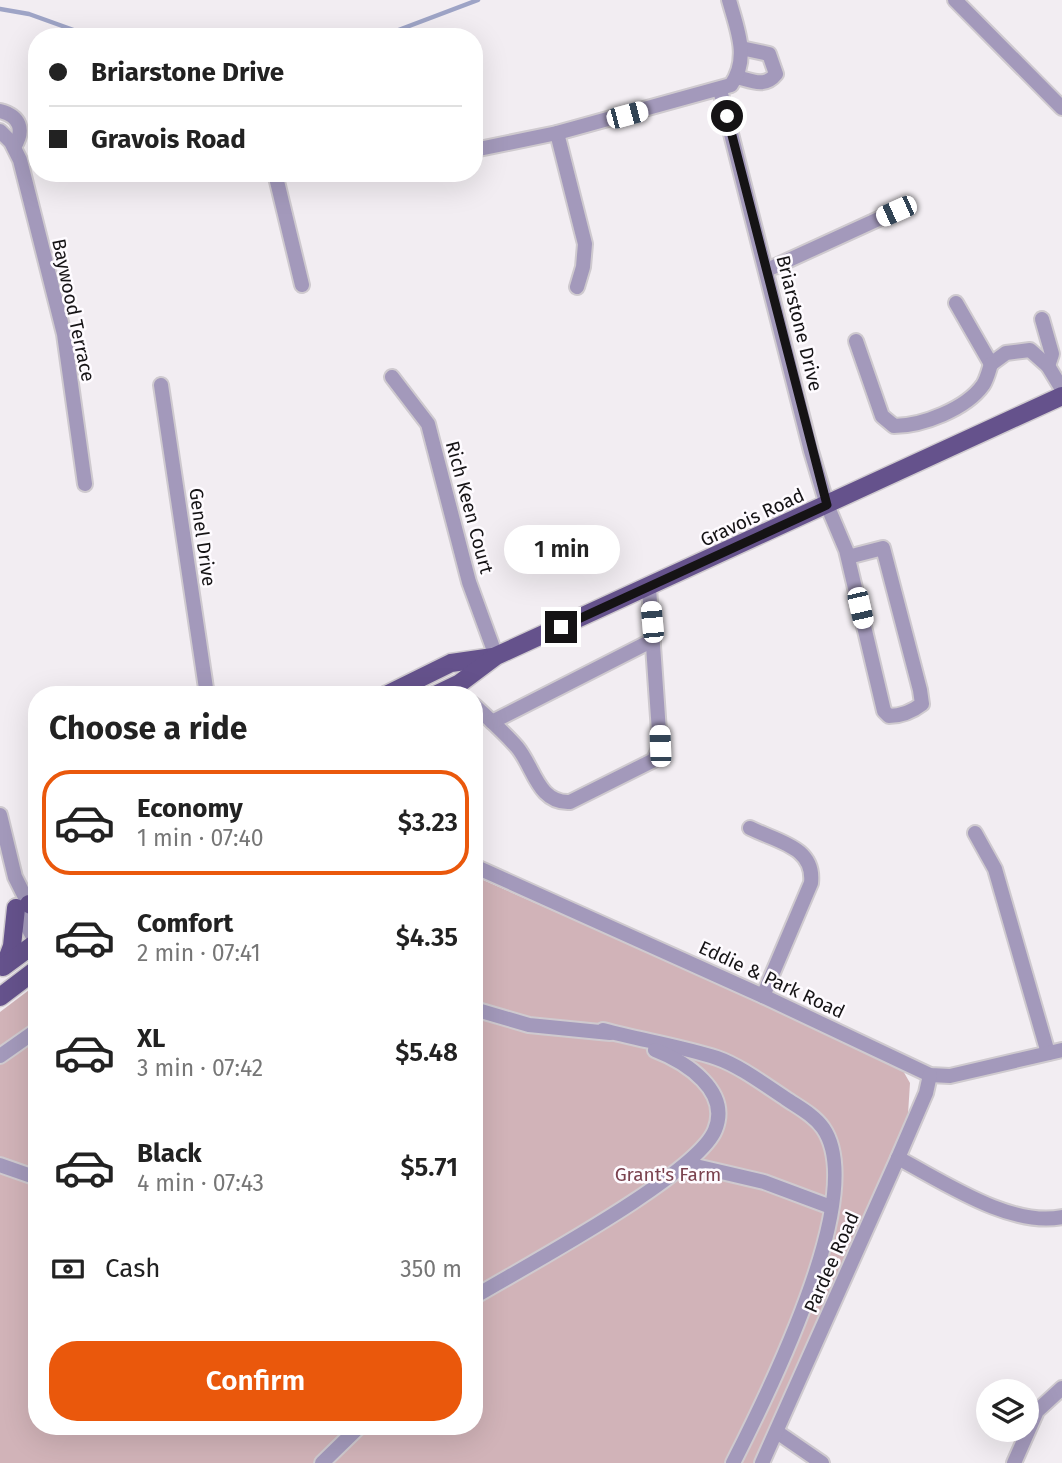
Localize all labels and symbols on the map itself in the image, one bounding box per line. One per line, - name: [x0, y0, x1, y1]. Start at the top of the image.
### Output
- car: [604, 99, 651, 131]
- route start: [711, 100, 743, 132]
- car: [873, 193, 920, 229]
- street label: Baywood Terrace: [47, 236, 100, 384]
- street label: Briarstone Drive: [772, 253, 828, 393]
- street label: Rich Keen Court: [441, 438, 498, 576]
- street label: Gravois Road: [697, 483, 808, 552]
- street label: Genel Drive: [184, 486, 221, 588]
- callout: 1 min: [503, 526, 619, 574]
- car: [846, 585, 875, 631]
- car: [640, 600, 665, 644]
- route end: [545, 611, 577, 643]
- car: [649, 725, 672, 767]
- street label: Eddie & Park Road: [695, 936, 848, 1023]
- park label: Grant's Farm: [615, 1163, 721, 1186]
- street label: Pardee Road: [799, 1208, 864, 1316]

